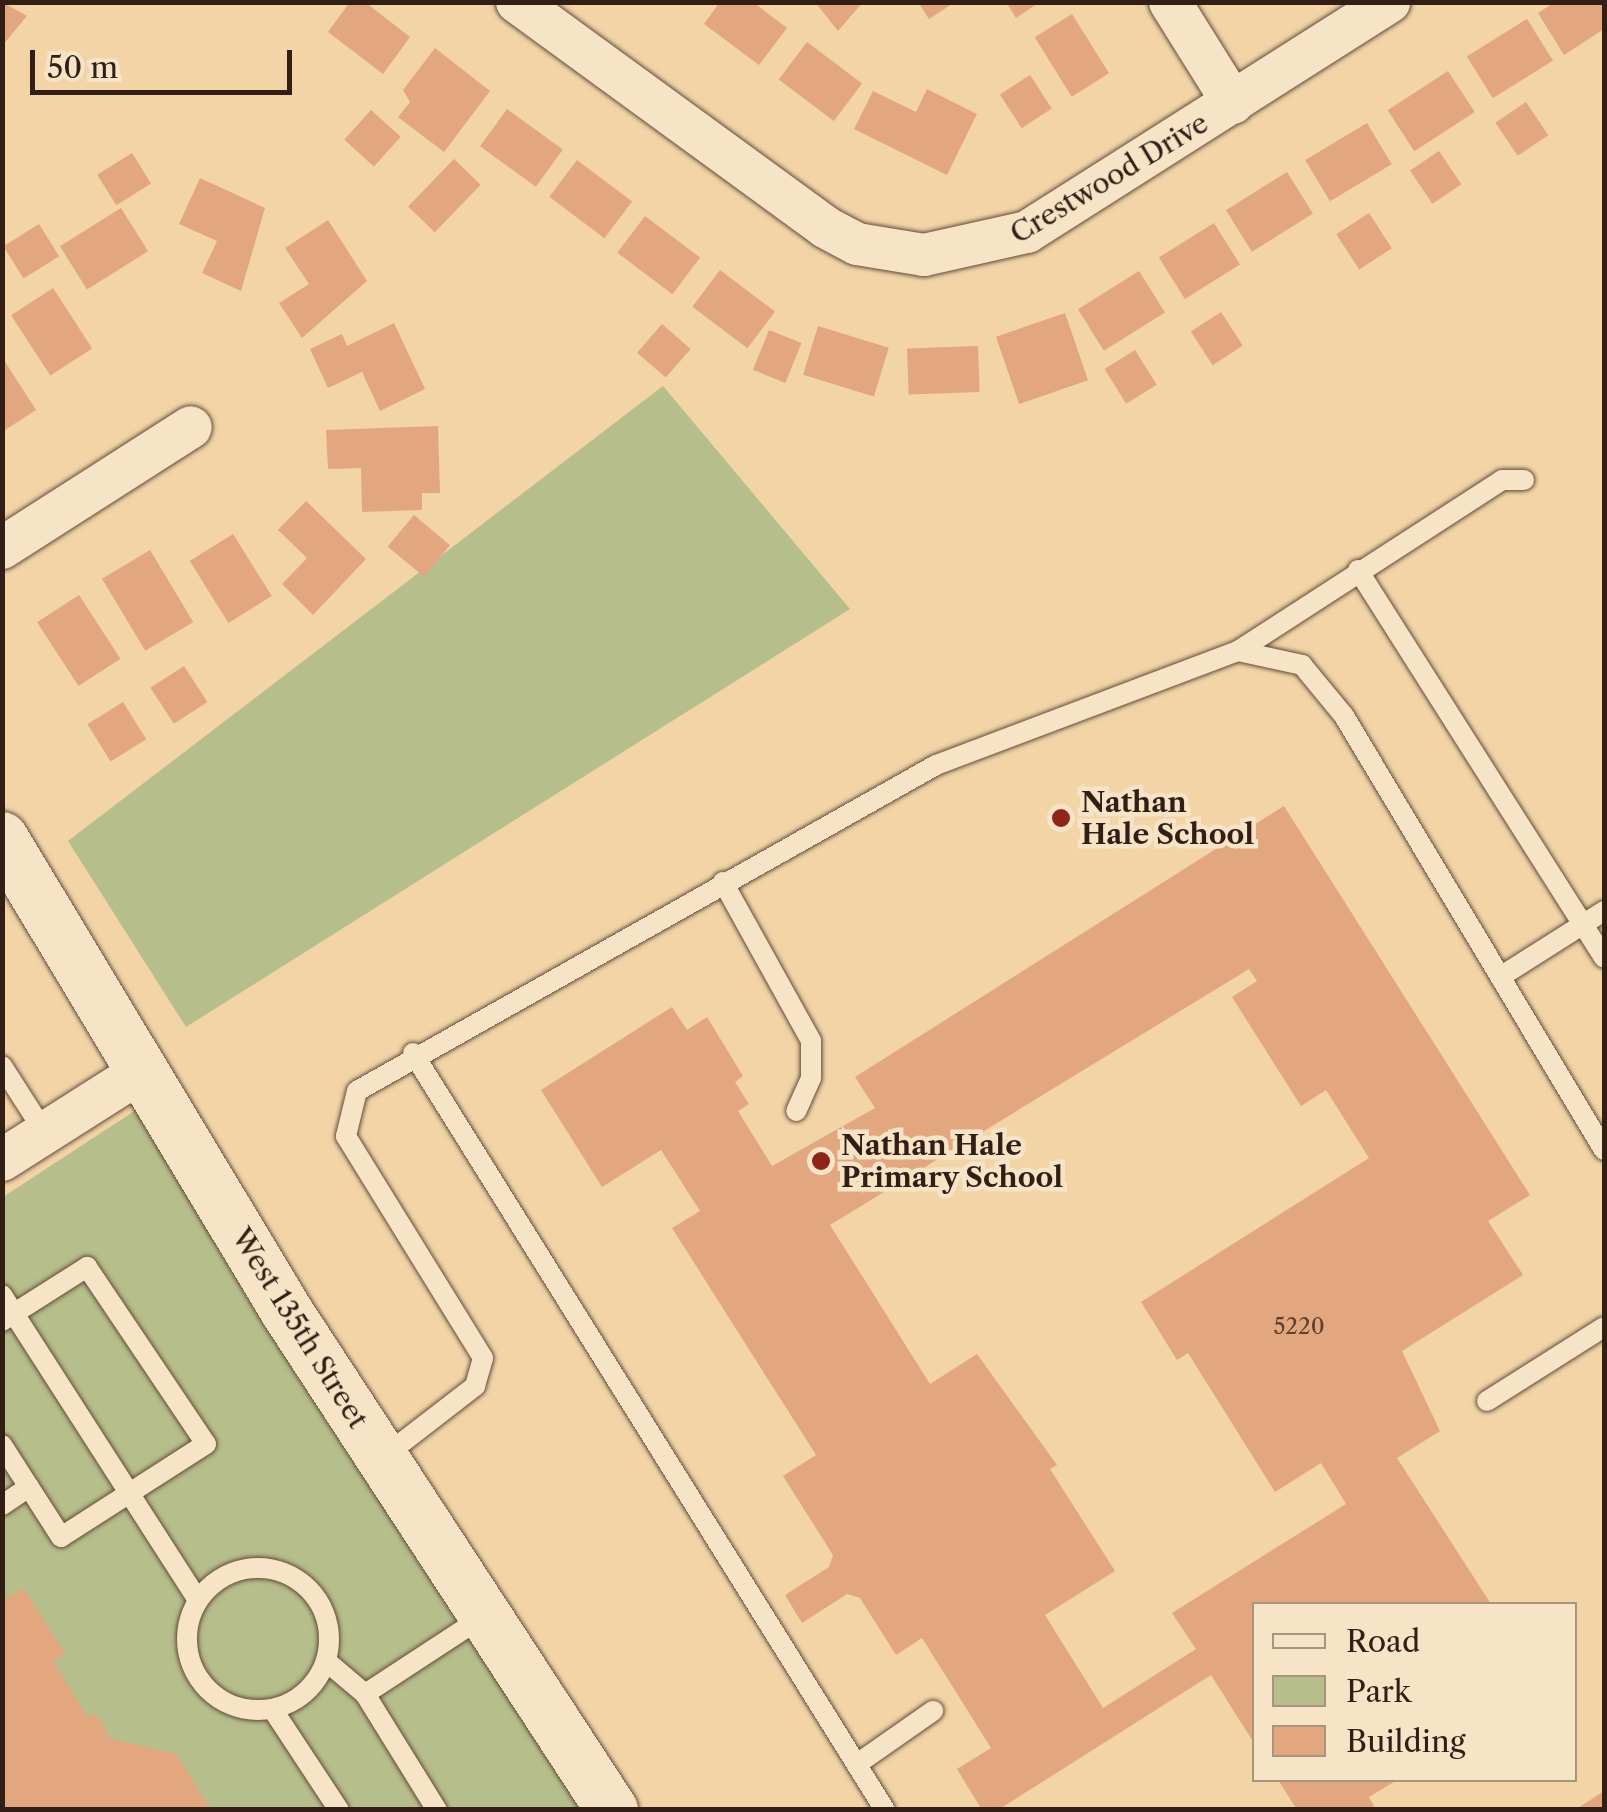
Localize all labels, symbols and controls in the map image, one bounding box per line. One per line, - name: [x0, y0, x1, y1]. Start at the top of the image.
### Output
- scale bar: [35, 30, 298, 92]
- text: 50 m: [47, 49, 118, 86]
- street label: Crestwood Drive: [1004, 106, 1214, 250]
- place label: Nathan Hale School: [1081, 785, 1254, 851]
- marker: Nathan Hale School: [1050, 807, 1072, 829]
- place label: Nathan Hale Primary School: [841, 1128, 1064, 1194]
- marker: Nathan Hale Primary School: [810, 1150, 832, 1172]
- street label: West 135th Street: [225, 1222, 375, 1434]
- house number: 5220: [1273, 1314, 1325, 1340]
- legend: [1252, 1602, 1577, 1782]
- text: Road: [1346, 1623, 1420, 1660]
- text: Park: [1346, 1673, 1411, 1710]
- text: Building: [1346, 1723, 1466, 1760]

